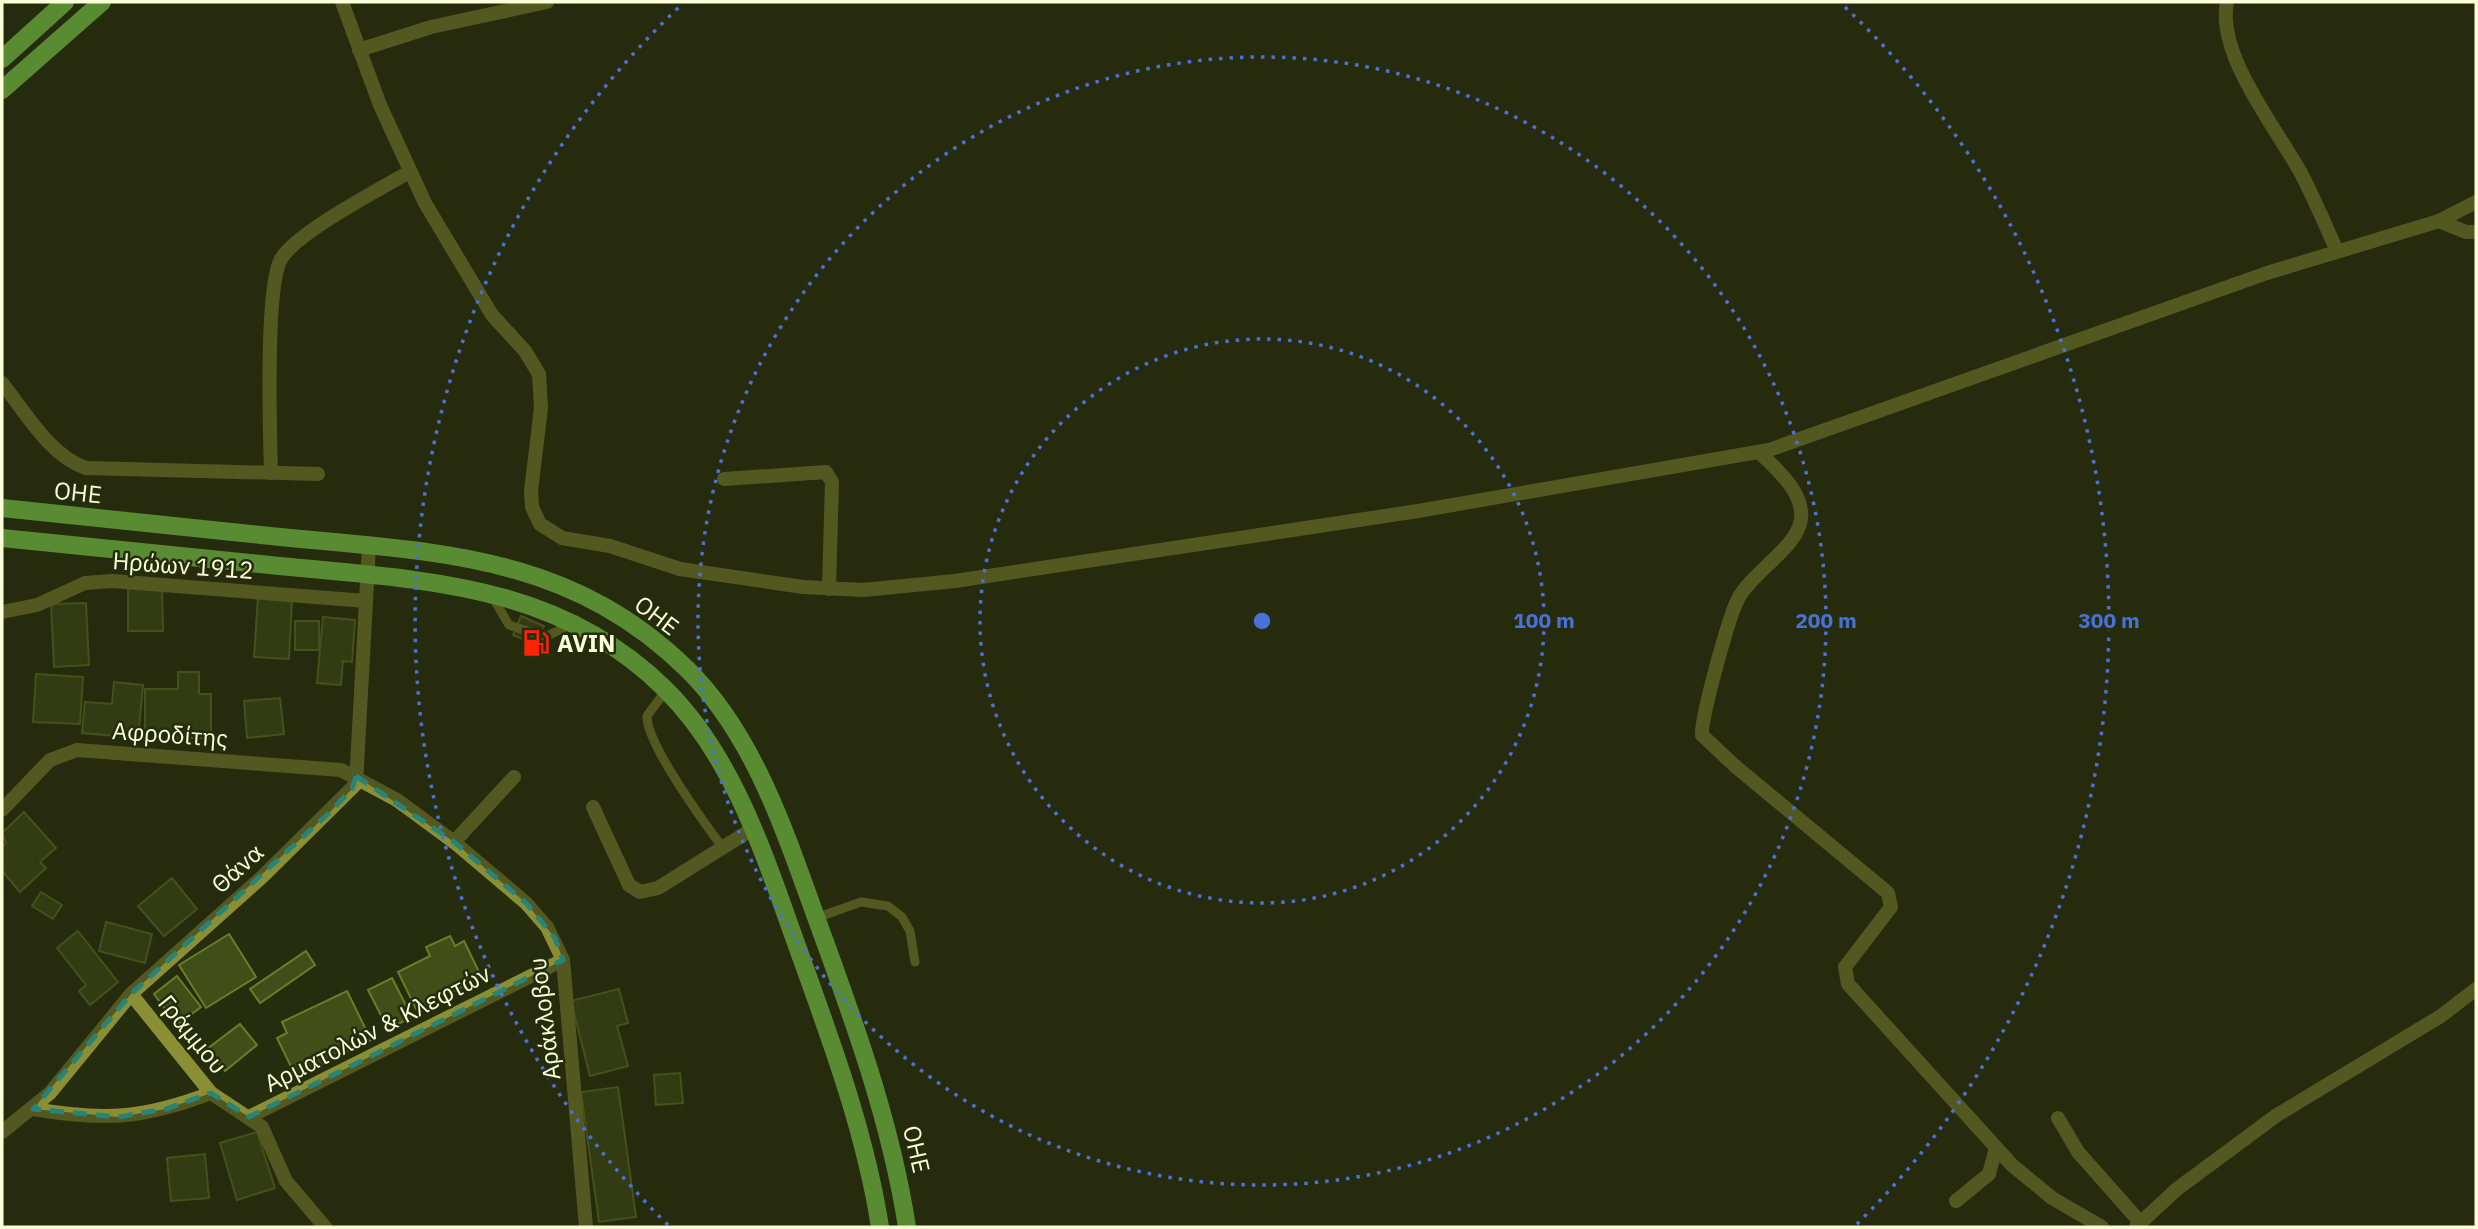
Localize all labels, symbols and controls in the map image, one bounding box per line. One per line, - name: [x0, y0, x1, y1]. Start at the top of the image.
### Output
- street label: ΟΗΕ: [52, 474, 104, 510]
- street label: Ηρώων 1912: [112, 544, 254, 586]
- street label: ΟΗΕ: [628, 588, 686, 642]
- text: 100 m: [1513, 606, 1575, 634]
- text: 200 m: [1795, 606, 1857, 634]
- text: 300 m: [2078, 606, 2140, 634]
- centre of rings: [1250, 609, 1274, 633]
- place label: AVIN: [557, 627, 616, 659]
- fuel station icon: AVIN: [521, 628, 551, 658]
- street label: Αφροδίτης: [111, 714, 229, 754]
- street label: Θάνα: [204, 836, 270, 900]
- street label: Αράκλοβου: [521, 956, 567, 1082]
- street label: Αρματολών & Κλεφτών: [258, 957, 496, 1099]
- street label: Γράμμου: [151, 988, 235, 1080]
- street label: ΟΗΕ: [896, 1122, 938, 1176]

